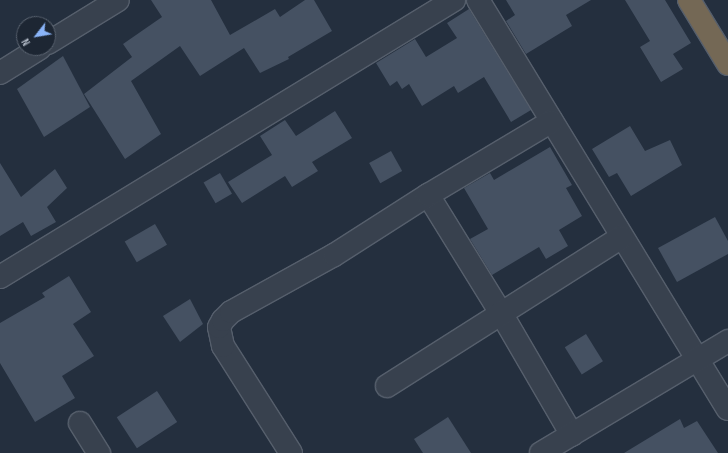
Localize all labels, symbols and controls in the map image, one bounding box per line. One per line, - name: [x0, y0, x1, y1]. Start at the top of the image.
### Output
- north arrow: [16, 16, 56, 56]
- text: N: [19, 36, 33, 48]

